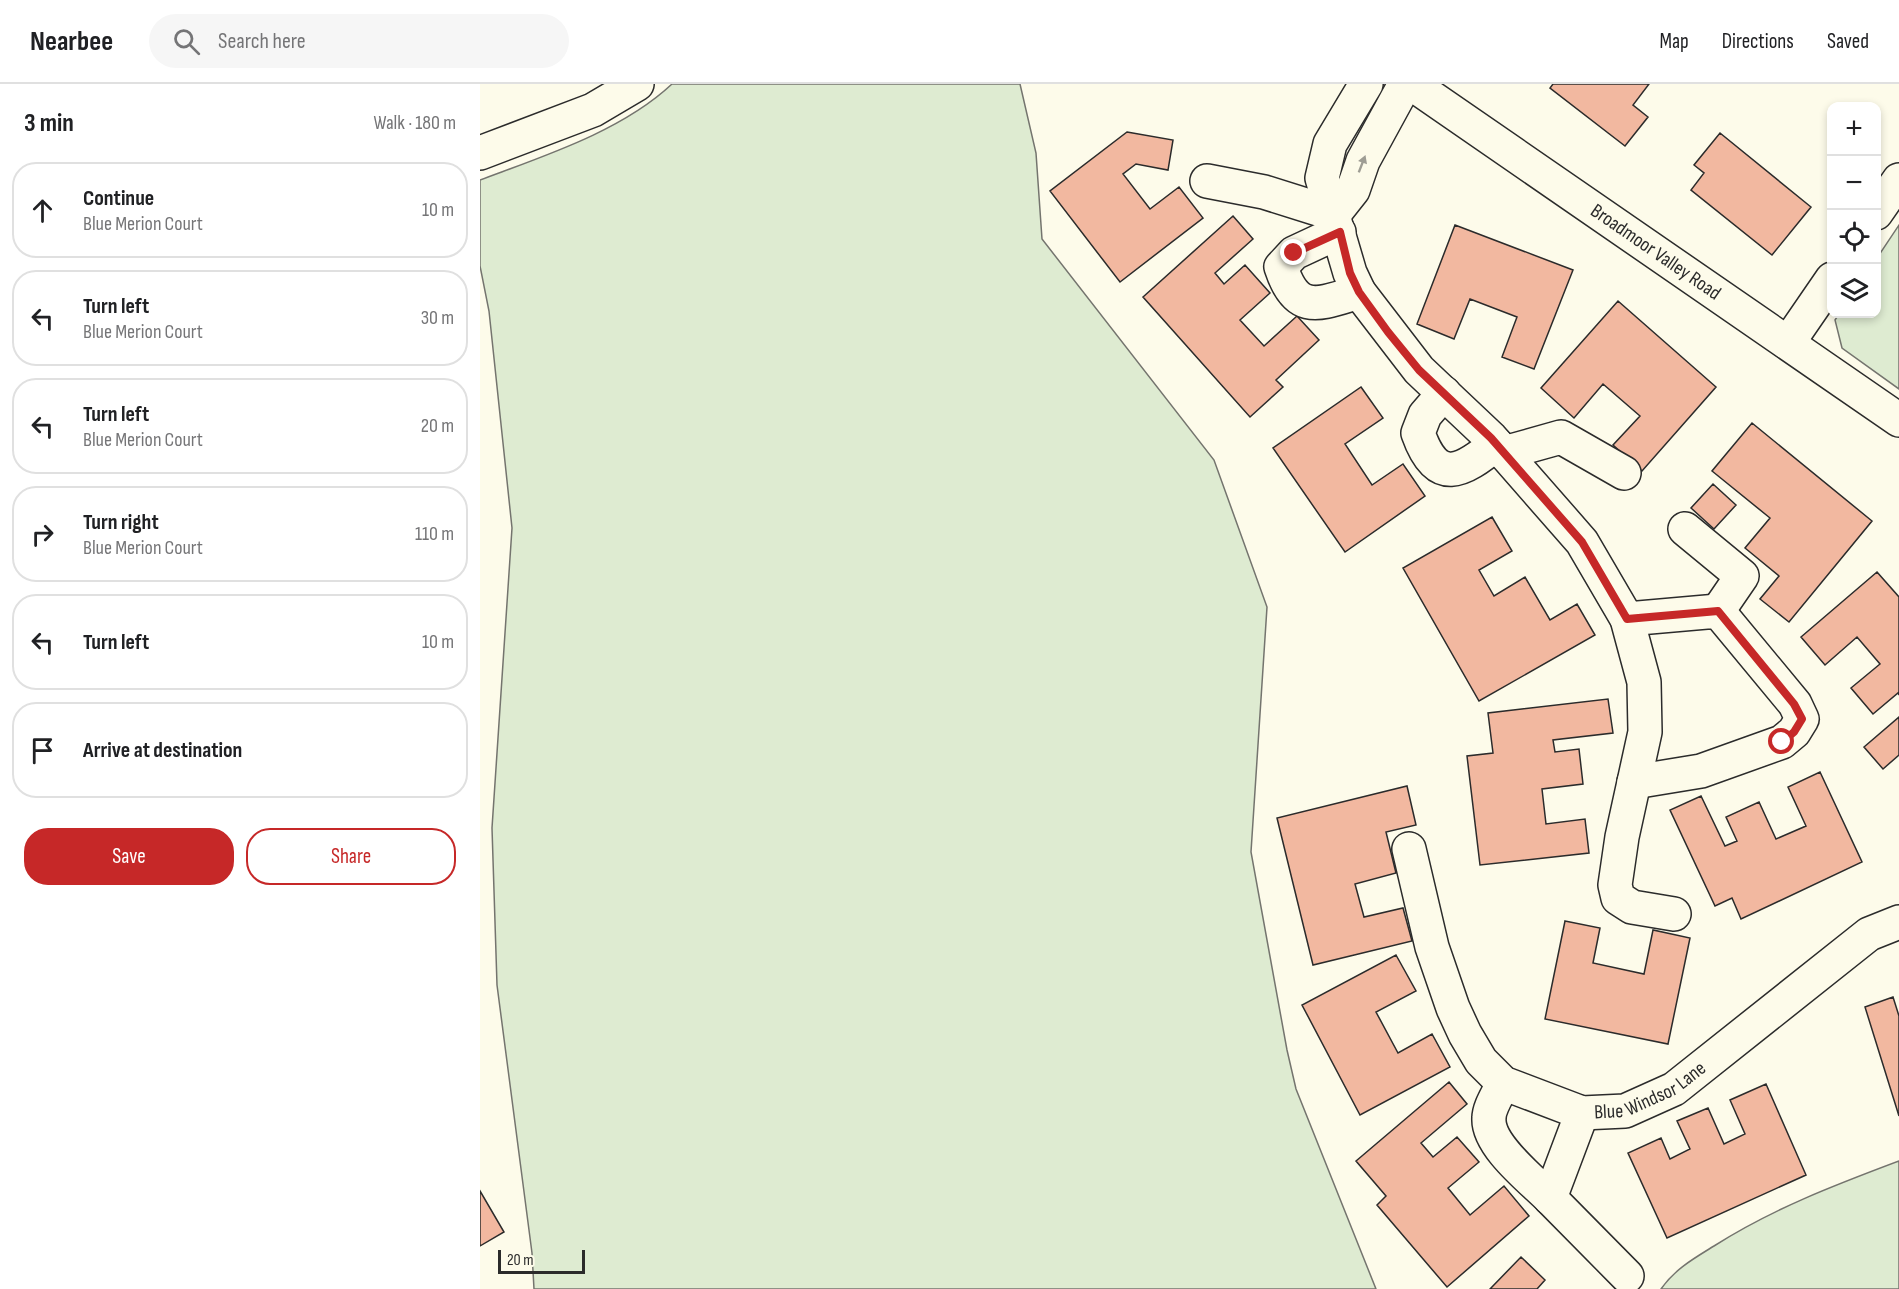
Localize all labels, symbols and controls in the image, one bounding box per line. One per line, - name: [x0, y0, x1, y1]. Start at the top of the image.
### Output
- search box: [149, 14, 569, 68]
- text: Nearbee: [30, 25, 113, 58]
- icon: search: [170, 25, 203, 58]
- text: Search here: [218, 28, 306, 55]
- text: Map: [1659, 29, 1689, 54]
- text: Directions: [1722, 29, 1794, 54]
- text: Saved: [1827, 29, 1869, 54]
- map controls: [1827, 102, 1881, 318]
- button: +: [1827, 102, 1881, 156]
- text: 3 min: [24, 108, 74, 139]
- text: Walk · 180 m: [373, 111, 456, 135]
- one-way arrow: [1358, 154, 1368, 172]
- button: −: [1827, 156, 1881, 210]
- text: Continue: [83, 185, 154, 212]
- icon: ahead: [26, 194, 59, 227]
- text: 10 m: [422, 198, 454, 222]
- street label: Broadmoor Valley Road: [1586, 199, 1725, 305]
- button: locate: [1827, 210, 1881, 264]
- text: Blue Merion Court: [83, 212, 203, 236]
- route end: [1280, 239, 1306, 265]
- button: layers: [1827, 264, 1881, 318]
- text: Turn left: [83, 293, 149, 320]
- icon: left: [26, 302, 59, 335]
- text: 30 m: [421, 306, 454, 330]
- text: Blue Merion Court: [83, 320, 203, 344]
- text: Turn left: [83, 401, 149, 428]
- icon: left: [26, 410, 59, 443]
- text: 20 m: [421, 414, 454, 438]
- text: Blue Merion Court: [83, 428, 203, 452]
- text: Turn right: [83, 509, 159, 536]
- icon: right: [26, 518, 59, 551]
- text: 110 m: [415, 522, 454, 546]
- text: Blue Merion Court: [83, 536, 203, 560]
- icon: left: [26, 626, 59, 659]
- text: Turn left: [83, 629, 149, 656]
- text: 10 m: [422, 630, 454, 654]
- route start: [1768, 728, 1794, 754]
- icon: arrive: [26, 734, 59, 767]
- text: Arrive at destination: [83, 737, 242, 764]
- button: Save: [24, 828, 234, 885]
- button: Share: [246, 828, 456, 885]
- street label: Blue Windsor Lane: [1594, 1056, 1711, 1124]
- scale bar: [498, 1247, 585, 1274]
- text: 20 m: [507, 1251, 534, 1270]

